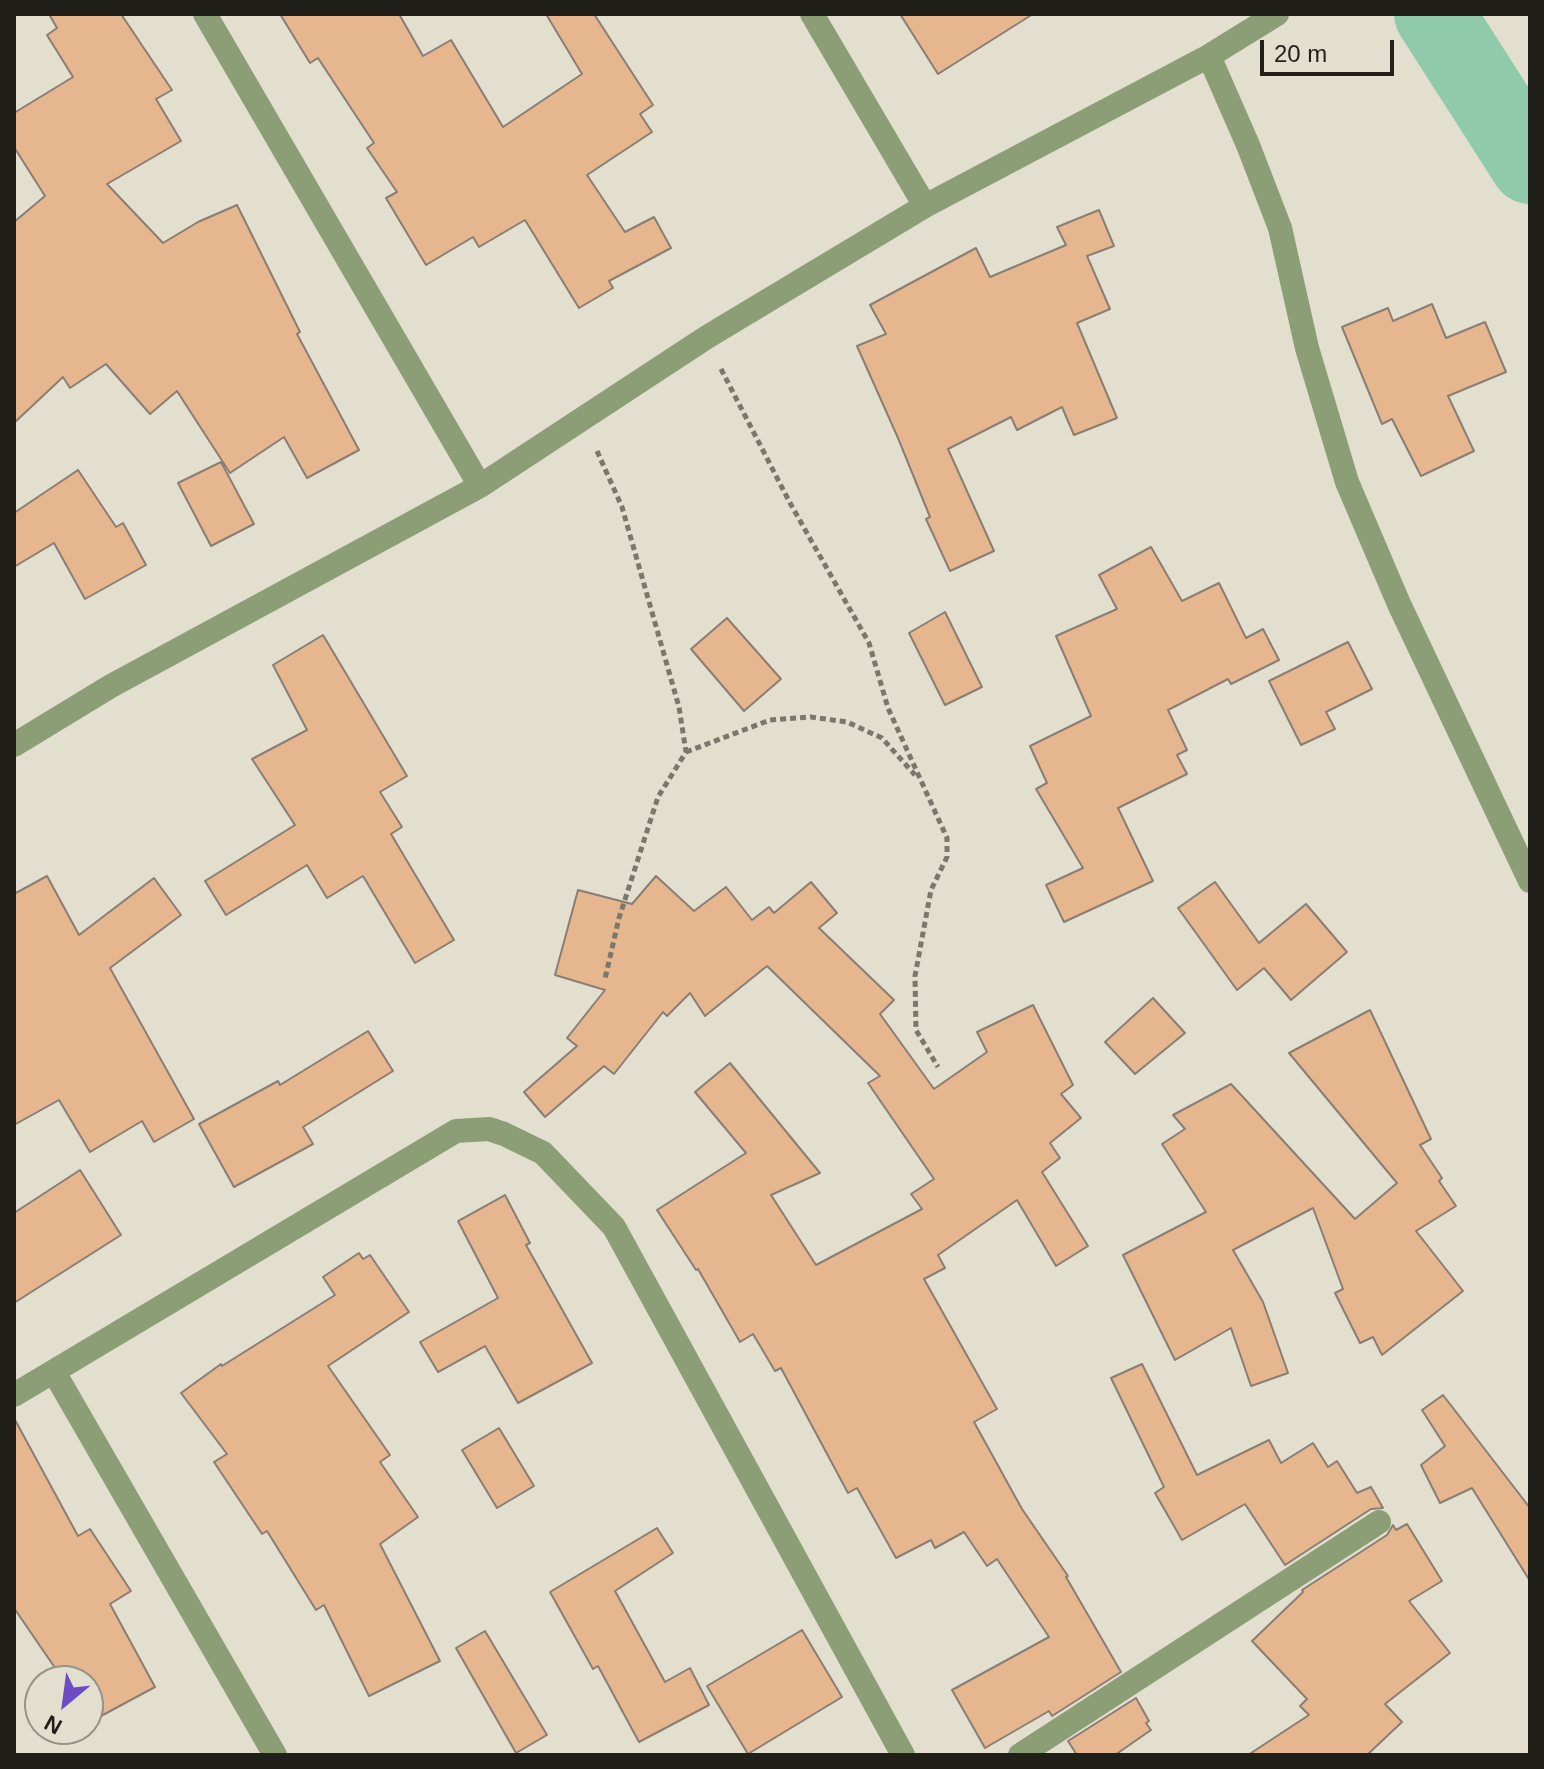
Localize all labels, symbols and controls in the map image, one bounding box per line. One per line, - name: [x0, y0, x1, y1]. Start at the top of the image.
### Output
- scale bar: [1264, 24, 1398, 74]
- text: 20 m: [1274, 40, 1327, 67]
- north arrow: [24, 1665, 104, 1745]
- text: N: [40, 1710, 66, 1739]

